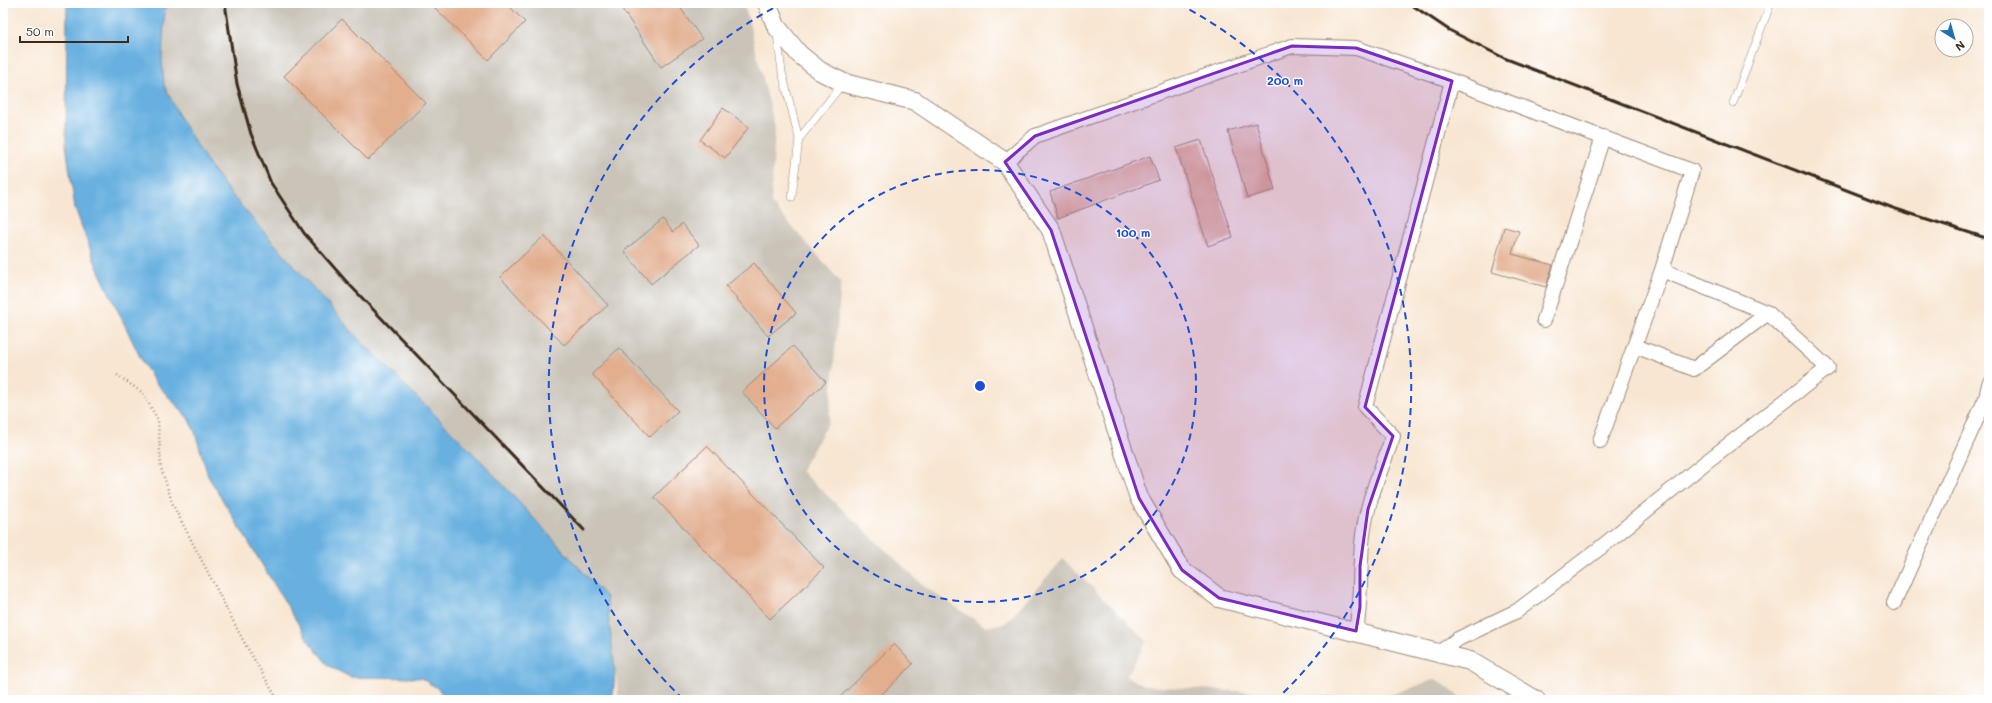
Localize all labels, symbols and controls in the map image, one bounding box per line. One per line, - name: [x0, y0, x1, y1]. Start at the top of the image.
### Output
- scale bar: [20, 18, 128, 44]
- north arrow: [1934, 18, 1974, 58]
- text: 50 m: [26, 23, 54, 39]
- text: N: [1952, 38, 1968, 55]
- text: 200 m: [1267, 72, 1303, 88]
- text: 100 m: [1116, 224, 1150, 240]
- centre of rings: [973, 379, 987, 393]

